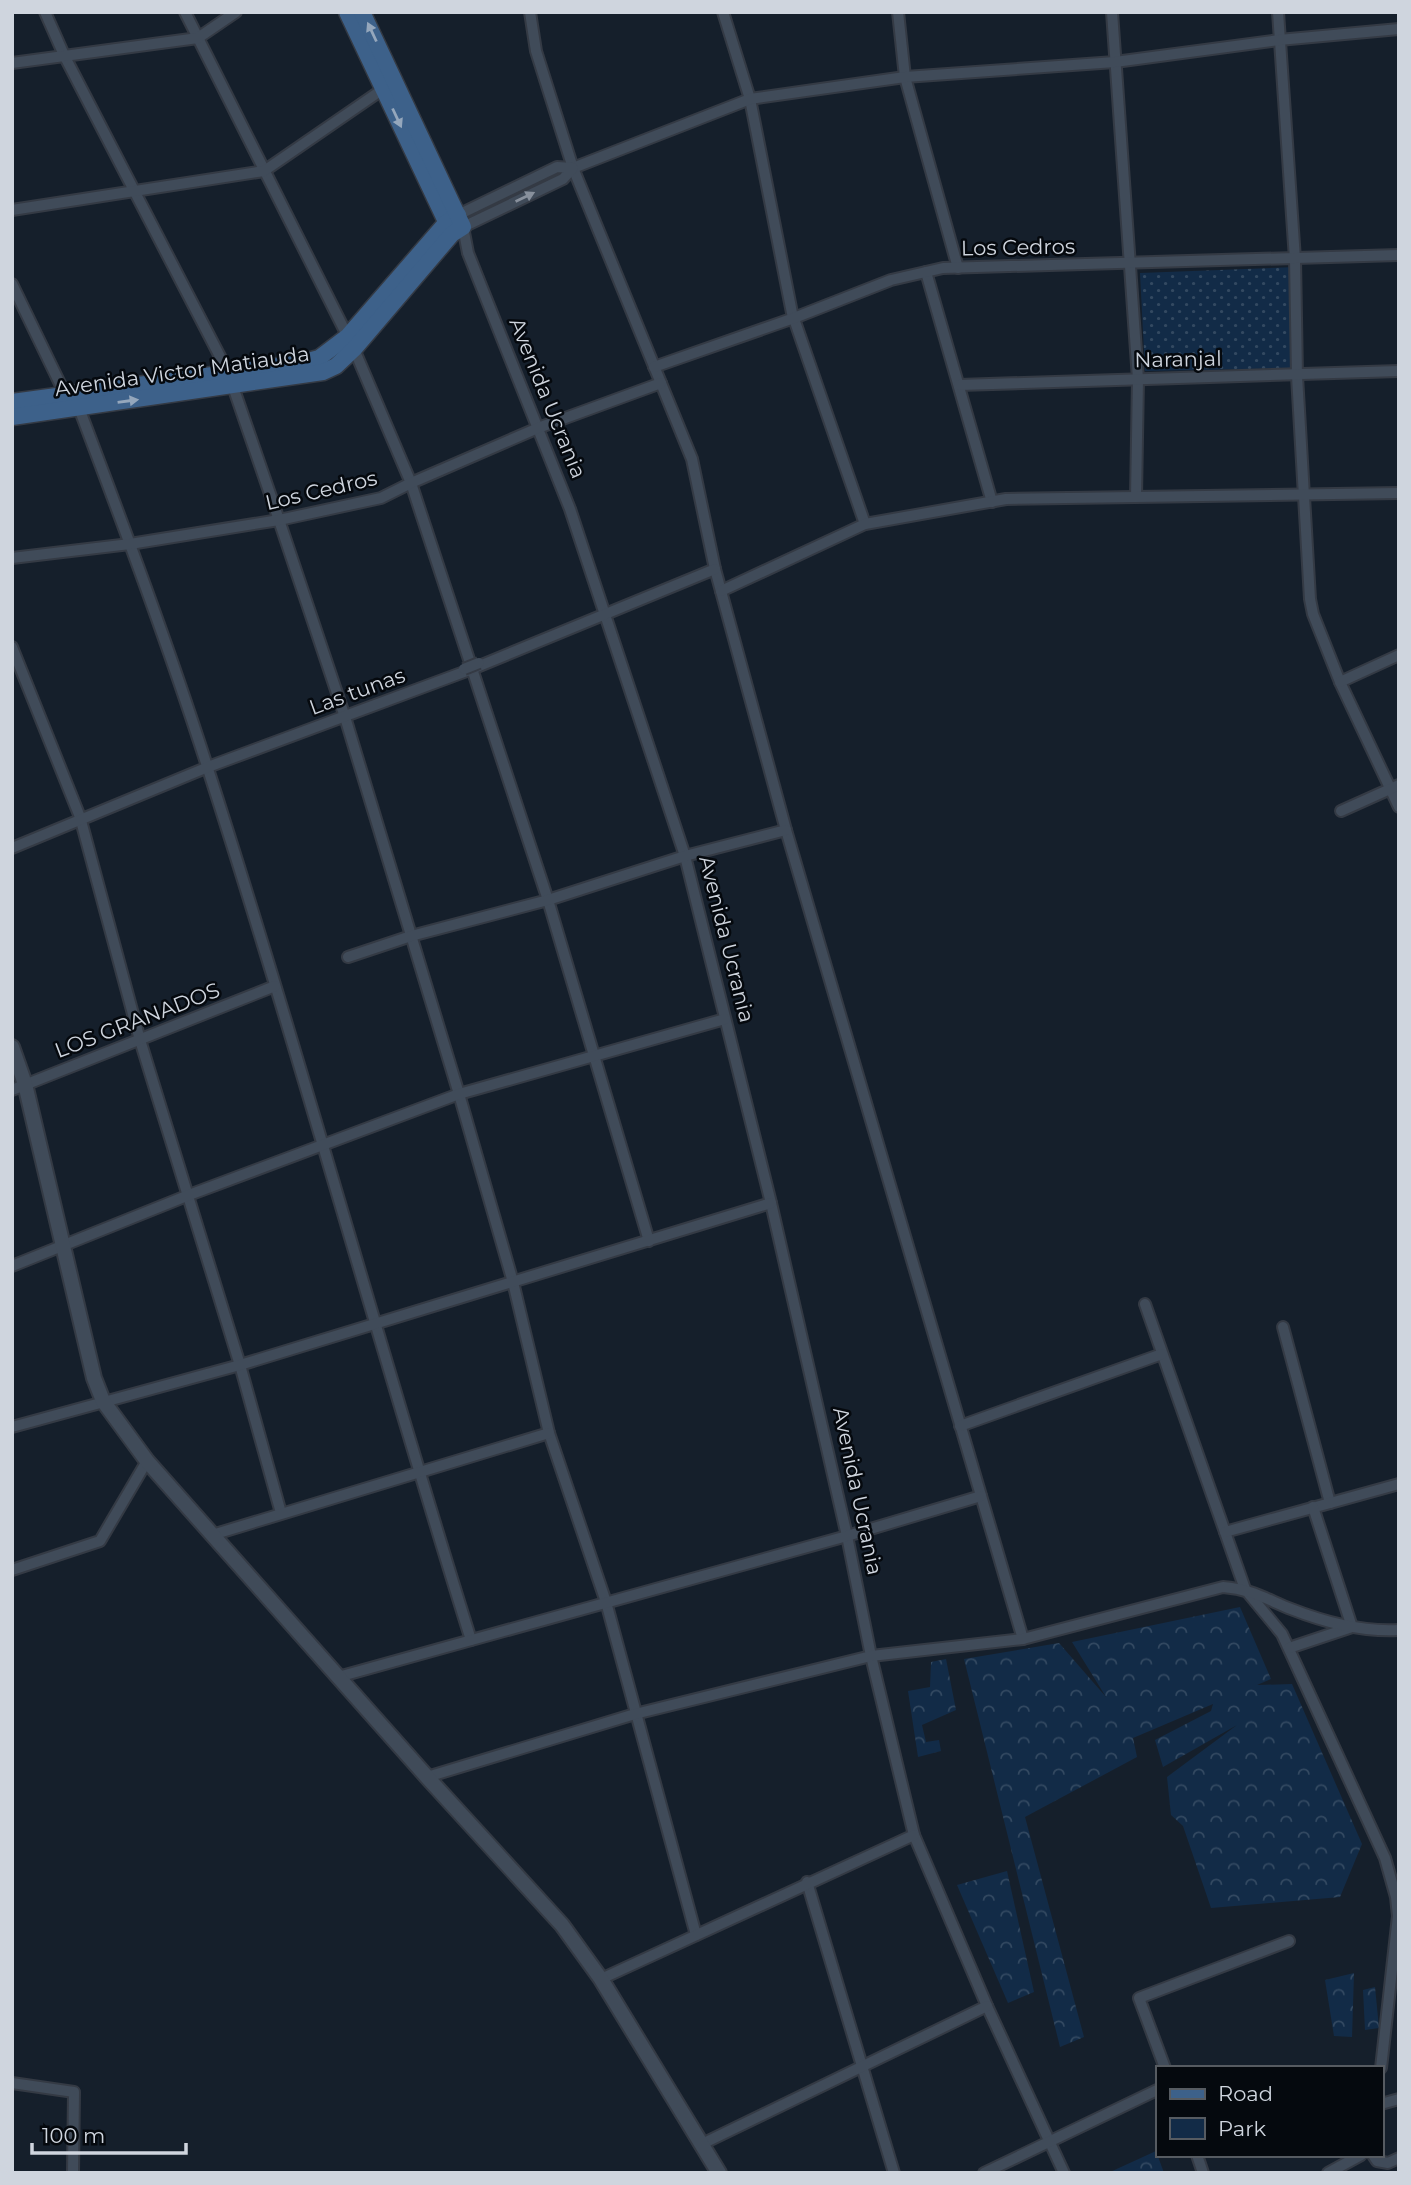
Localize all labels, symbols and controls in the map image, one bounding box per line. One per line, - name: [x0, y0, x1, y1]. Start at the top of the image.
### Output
- one-way arrow: [366, 22, 377, 42]
- one-way arrow: [391, 108, 403, 128]
- one-way arrow: [515, 192, 535, 203]
- street label: Los Cedros: [961, 234, 1075, 260]
- street label: Avenida Ucrania: [504, 314, 592, 482]
- street label: Avenida Victor Matiauda: [53, 341, 311, 401]
- street label: Naranjal: [1134, 346, 1222, 372]
- one-way arrow: [117, 395, 139, 406]
- street label: Los Cedros: [263, 465, 379, 515]
- street label: Las tunas: [306, 662, 408, 720]
- street label: Avenida Ucrania: [694, 853, 760, 1025]
- street label: LOS GRANADOS: [51, 977, 223, 1063]
- street label: Avenida Ucrania: [828, 1405, 888, 1577]
- legend: [1156, 2066, 1383, 2157]
- text: Road: [1218, 2081, 1273, 2106]
- scale bar: [32, 2112, 186, 2156]
- text: Park: [1218, 2116, 1266, 2141]
- text: 100 m: [42, 2123, 105, 2148]

